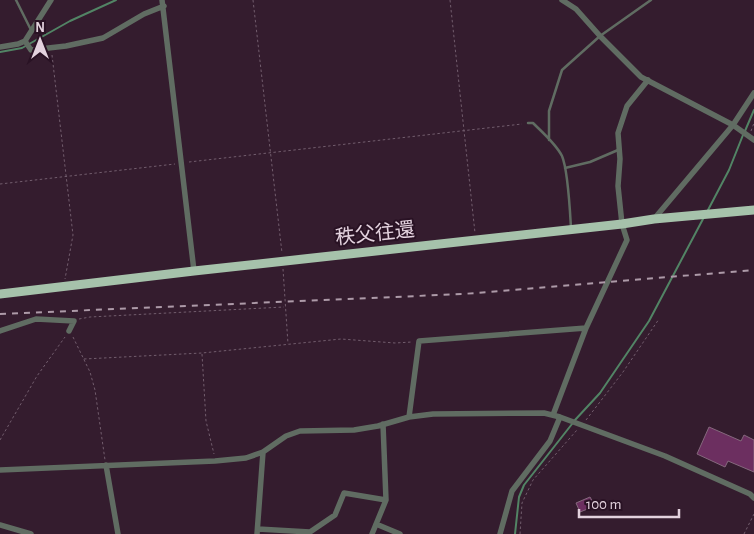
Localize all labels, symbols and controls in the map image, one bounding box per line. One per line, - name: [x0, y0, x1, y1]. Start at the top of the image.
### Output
- north arrow: [15, 15, 65, 65]
- text: N: [35, 21, 45, 35]
- street label: 秩父往還: [334, 219, 416, 248]
- scale bar: [579, 486, 679, 518]
- text: 100 m: [586, 497, 621, 512]

